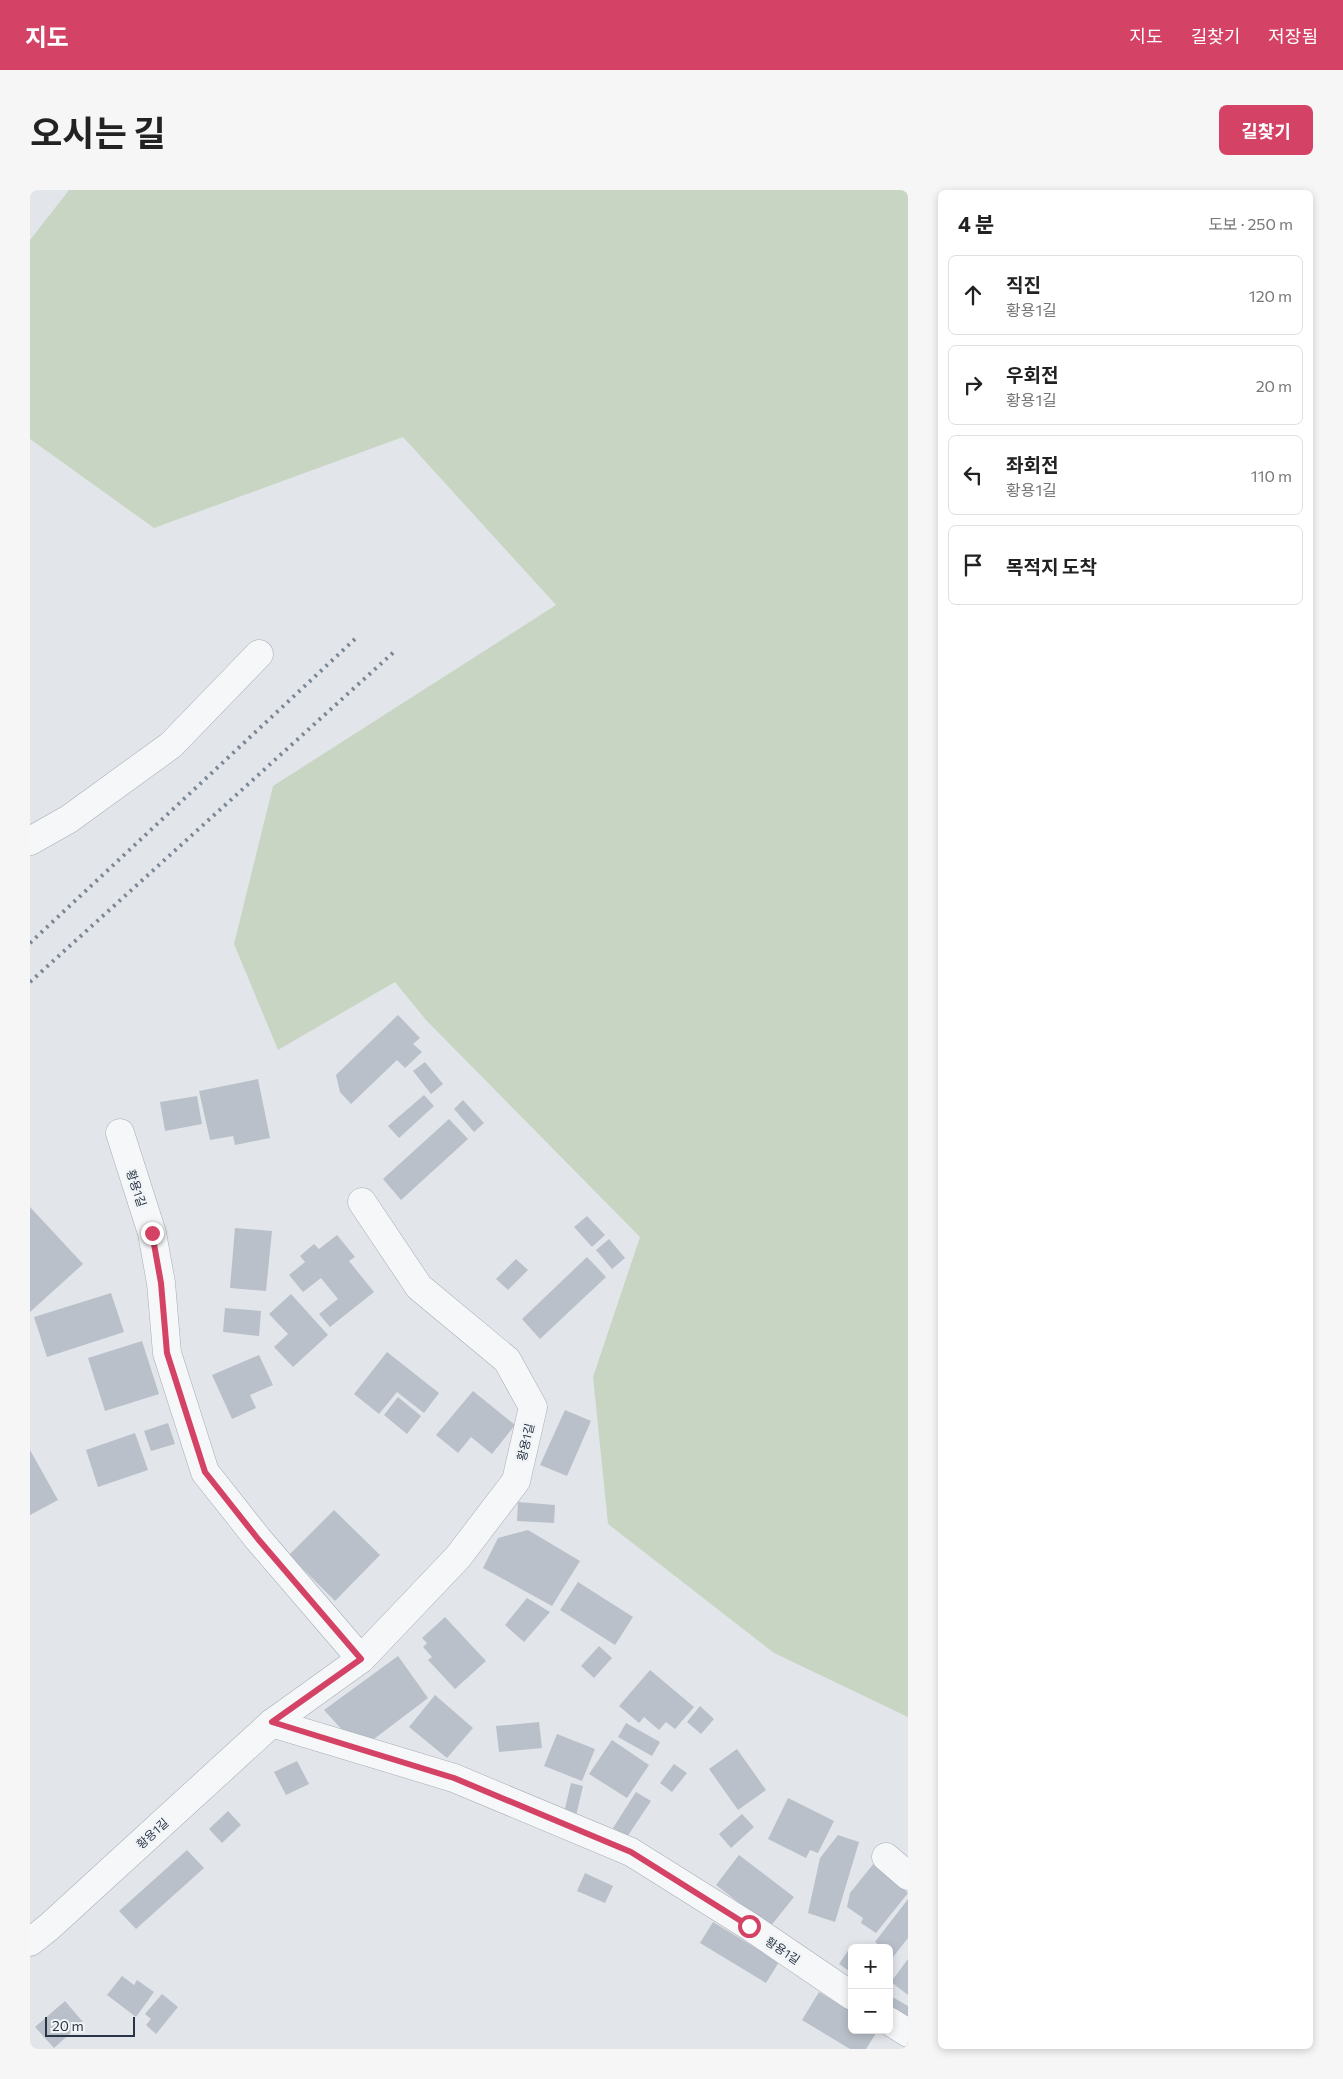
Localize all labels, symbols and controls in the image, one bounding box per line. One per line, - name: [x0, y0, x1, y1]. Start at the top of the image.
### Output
- text: 지도: [25, 22, 69, 51]
- text: 지도: [1130, 25, 1163, 47]
- text: 길찾기: [1191, 25, 1240, 47]
- text: 저장됨: [1268, 25, 1318, 47]
- button: 길찾기: [1219, 105, 1313, 155]
- text: 오시는 길: [30, 110, 166, 153]
- text: 4 분: [958, 211, 994, 236]
- text: 도보 · 250 m: [1208, 214, 1293, 233]
- text: 직진: [1006, 273, 1041, 296]
- icon: ahead: [959, 281, 987, 309]
- text: 120 m: [1249, 286, 1292, 305]
- text: 황용1길: [1006, 300, 1057, 319]
- text: 우회전: [1006, 363, 1058, 386]
- icon: right: [959, 371, 987, 399]
- text: 20 m: [1256, 376, 1292, 395]
- text: 황용1길: [1006, 390, 1057, 409]
- text: 좌회전: [1006, 453, 1058, 476]
- icon: left: [959, 461, 987, 489]
- text: 110 m: [1251, 466, 1292, 485]
- text: 황용1길: [1006, 480, 1057, 499]
- icon: arrive: [959, 551, 987, 579]
- text: 목적지 도착: [1006, 555, 1097, 578]
- street label: 황용1길: [124, 1168, 150, 1208]
- route end: [141, 1222, 164, 1245]
- street label: 황용1길: [514, 1422, 536, 1462]
- street label: 황용1길: [133, 1815, 171, 1851]
- route start: [738, 1915, 761, 1938]
- street label: 황용1길: [763, 1933, 803, 1967]
- map controls: [848, 1944, 893, 2034]
- button: +: [848, 1944, 893, 1989]
- button: −: [848, 1989, 893, 2034]
- scale bar: [45, 2014, 135, 2037]
- text: 20 m: [52, 2017, 84, 2034]

